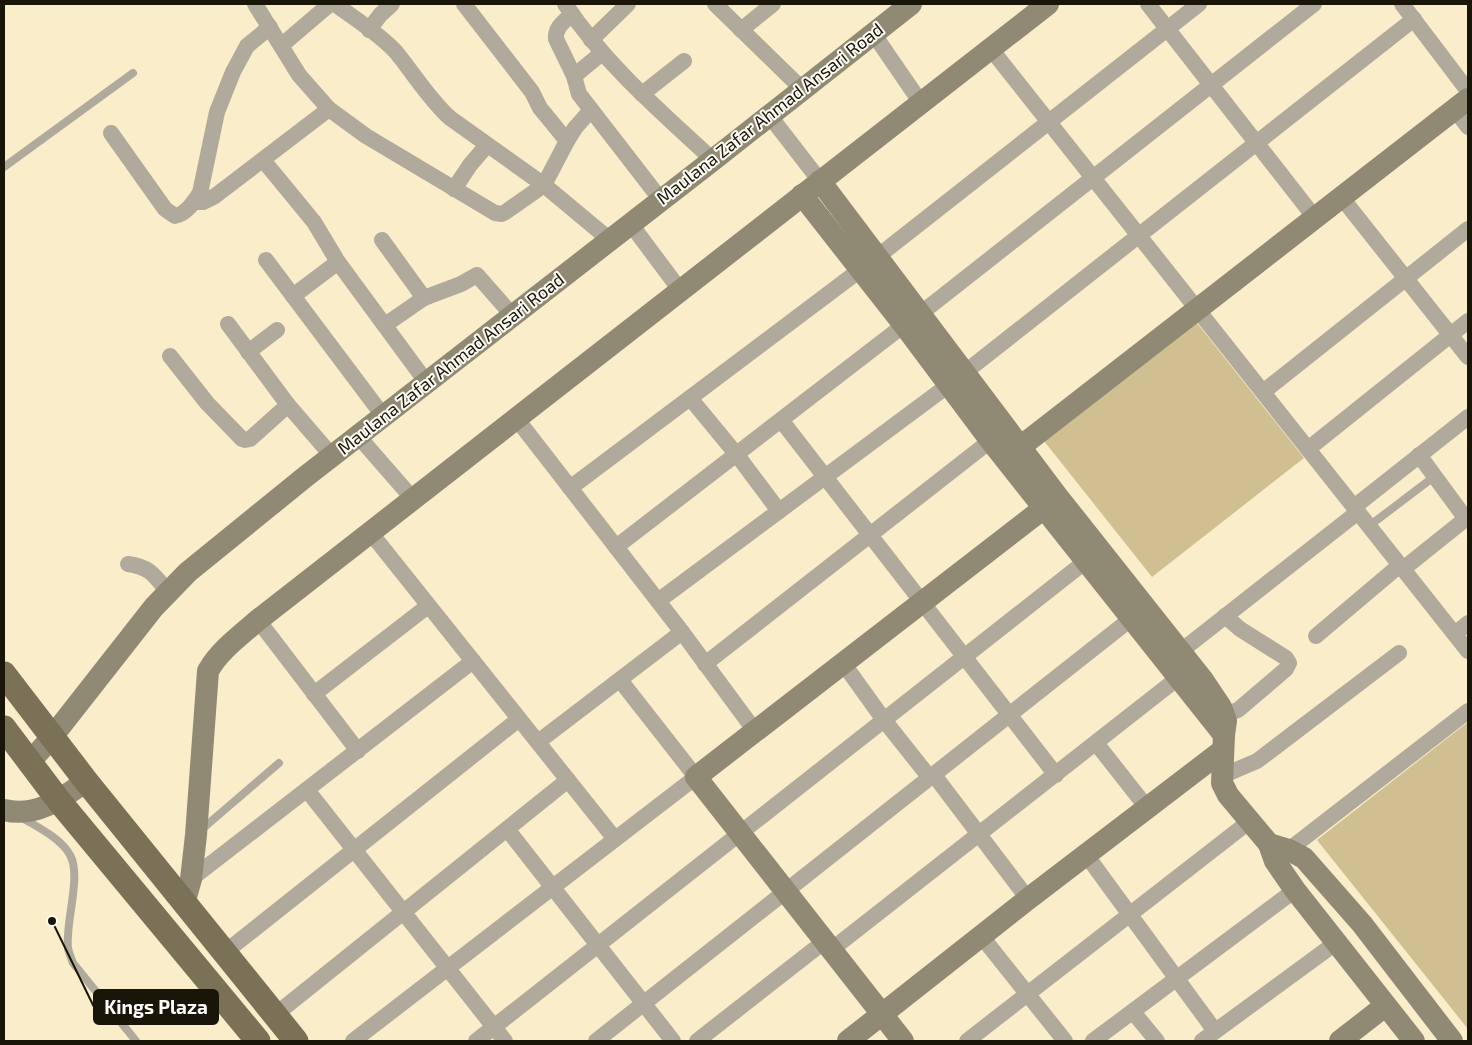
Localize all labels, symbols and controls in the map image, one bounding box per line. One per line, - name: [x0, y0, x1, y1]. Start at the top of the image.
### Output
- street label: Maulana Zafar Ahmad Ansari Road: [652, 18, 887, 209]
- street label: Maulana Zafar Ahmad Ansari Road: [333, 268, 568, 459]
- callout: Kings Plaza: [94, 990, 218, 1024]
- text: Kings Plaza: [104, 995, 208, 1018]

